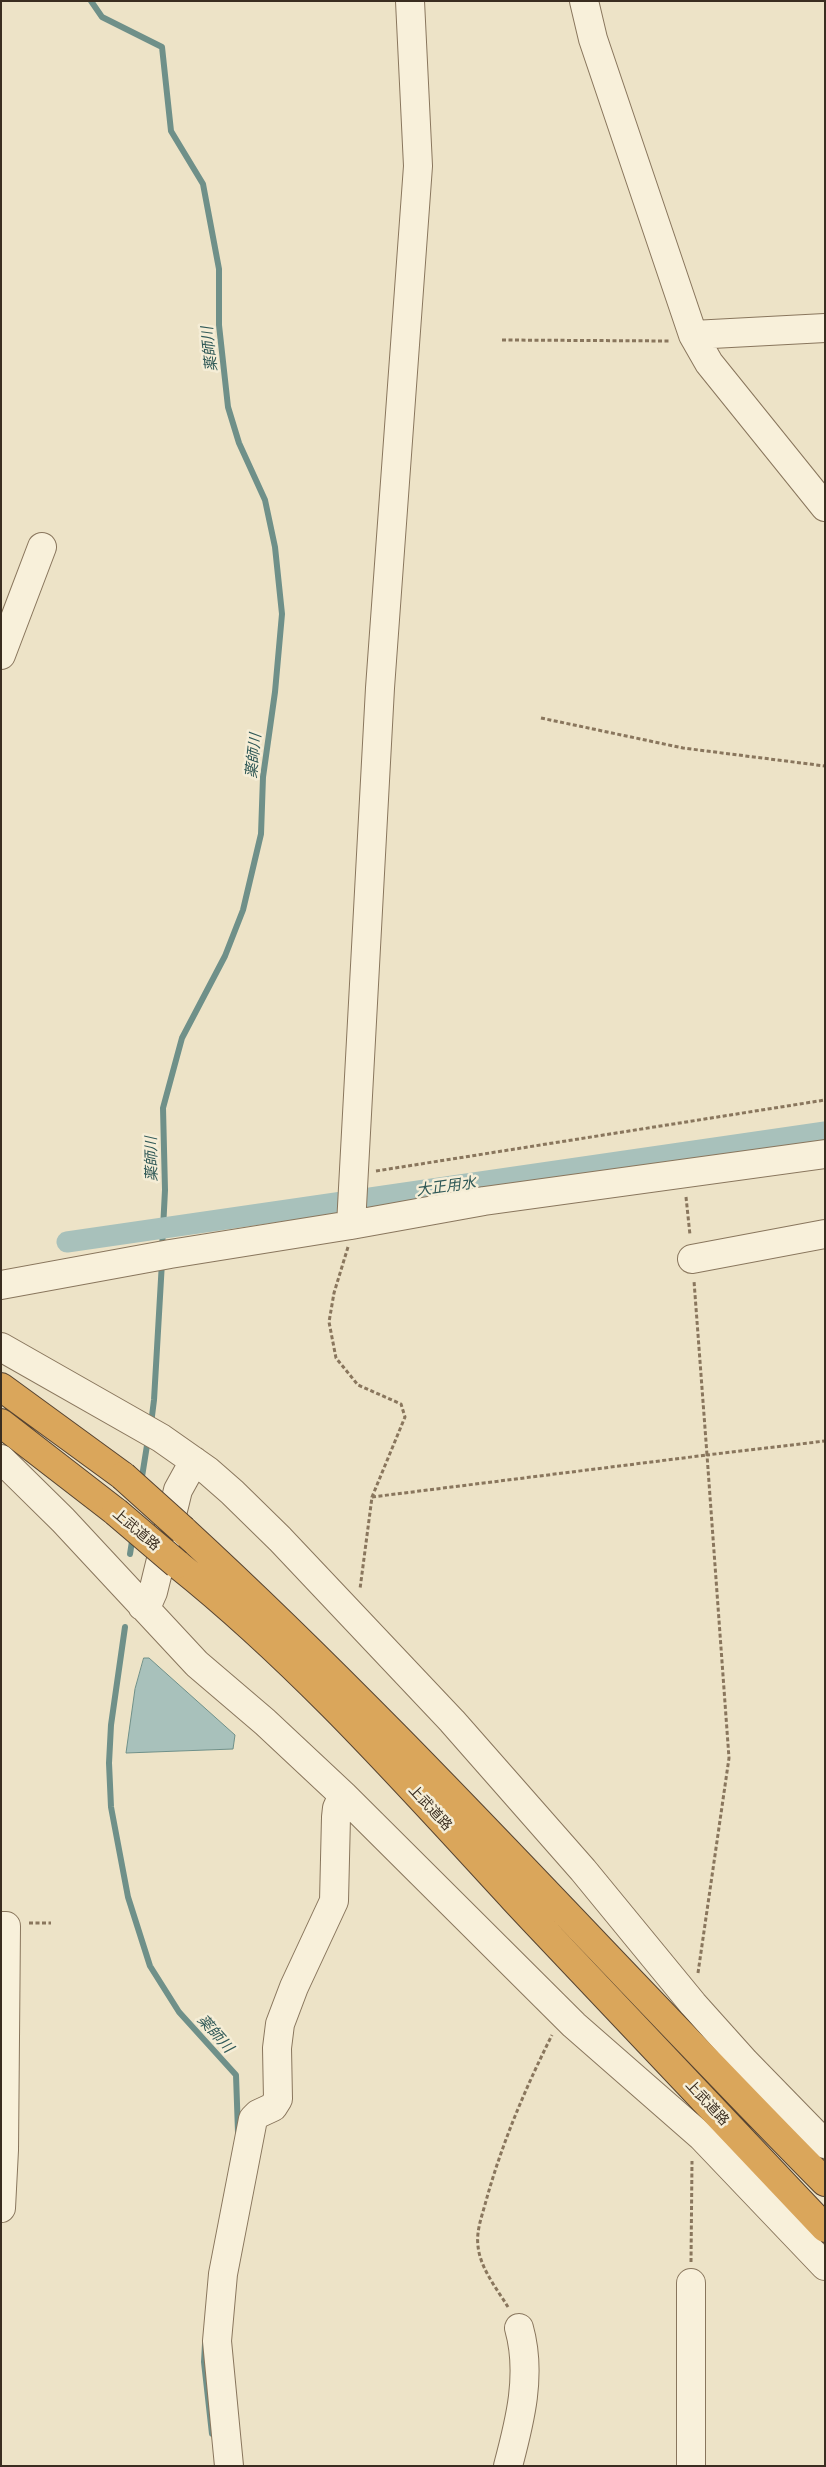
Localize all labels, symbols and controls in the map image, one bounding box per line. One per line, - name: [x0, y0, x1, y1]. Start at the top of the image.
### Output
- water label: 薬師川: [199, 326, 221, 372]
- water label: 薬師川: [243, 733, 265, 779]
- water label: 薬師川: [143, 1136, 161, 1182]
- water label: 大正用水: [415, 1174, 477, 1200]
- street label: 上武道路: [109, 1506, 163, 1554]
- street label: 上武道路: [405, 1782, 455, 1834]
- water label: 薬師川: [193, 2011, 237, 2057]
- street label: 上武道路: [682, 2077, 732, 2129]

